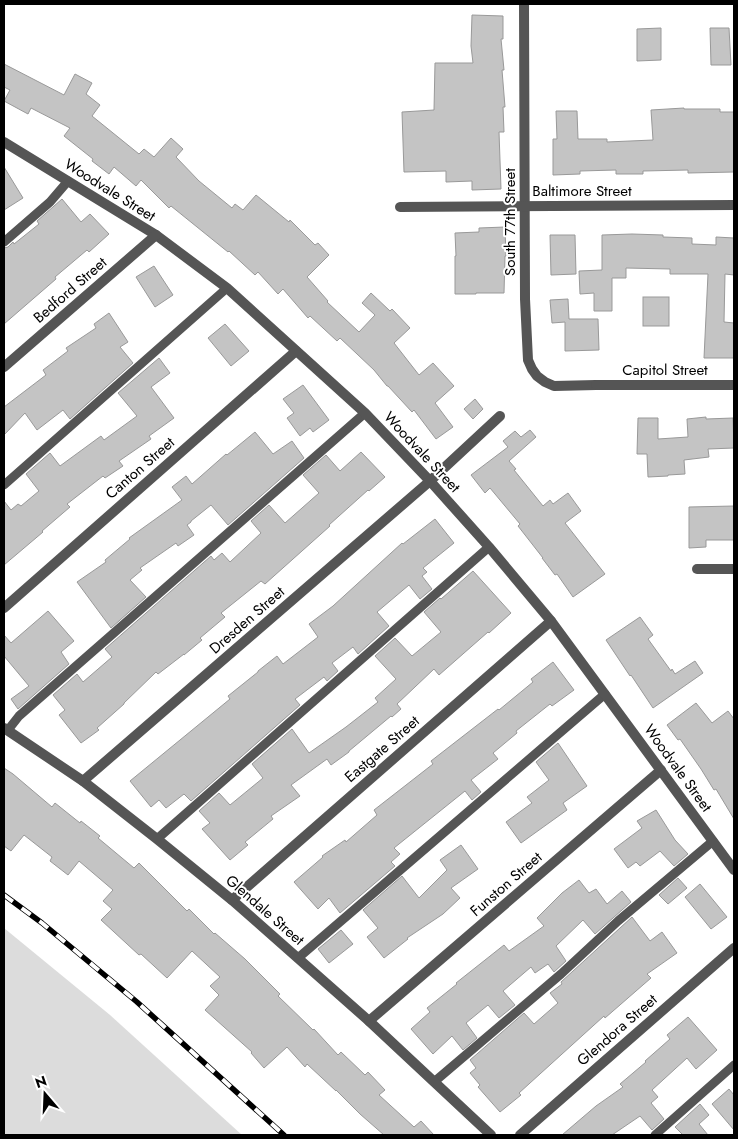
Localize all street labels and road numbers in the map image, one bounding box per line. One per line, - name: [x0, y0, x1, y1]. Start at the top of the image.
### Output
- street label: Woodvale Street: [60, 153, 160, 227]
- street label: South 77th Street: [499, 168, 521, 276]
- street label: Baltimore Street: [532, 180, 632, 202]
- street label: Bedford Street: [28, 252, 112, 328]
- street label: Capitol Street: [622, 359, 708, 381]
- street label: Woodvale Street: [379, 407, 466, 498]
- street label: Canton Street: [101, 431, 180, 504]
- street label: Dresden Street: [205, 581, 290, 659]
- street label: Eastgate Street: [340, 710, 424, 788]
- street label: Woodvale Street: [639, 720, 718, 817]
- street label: Funston Street: [465, 846, 547, 921]
- street label: Glendale Street: [221, 870, 309, 951]
- street label: Glendora Street: [572, 989, 662, 1071]

